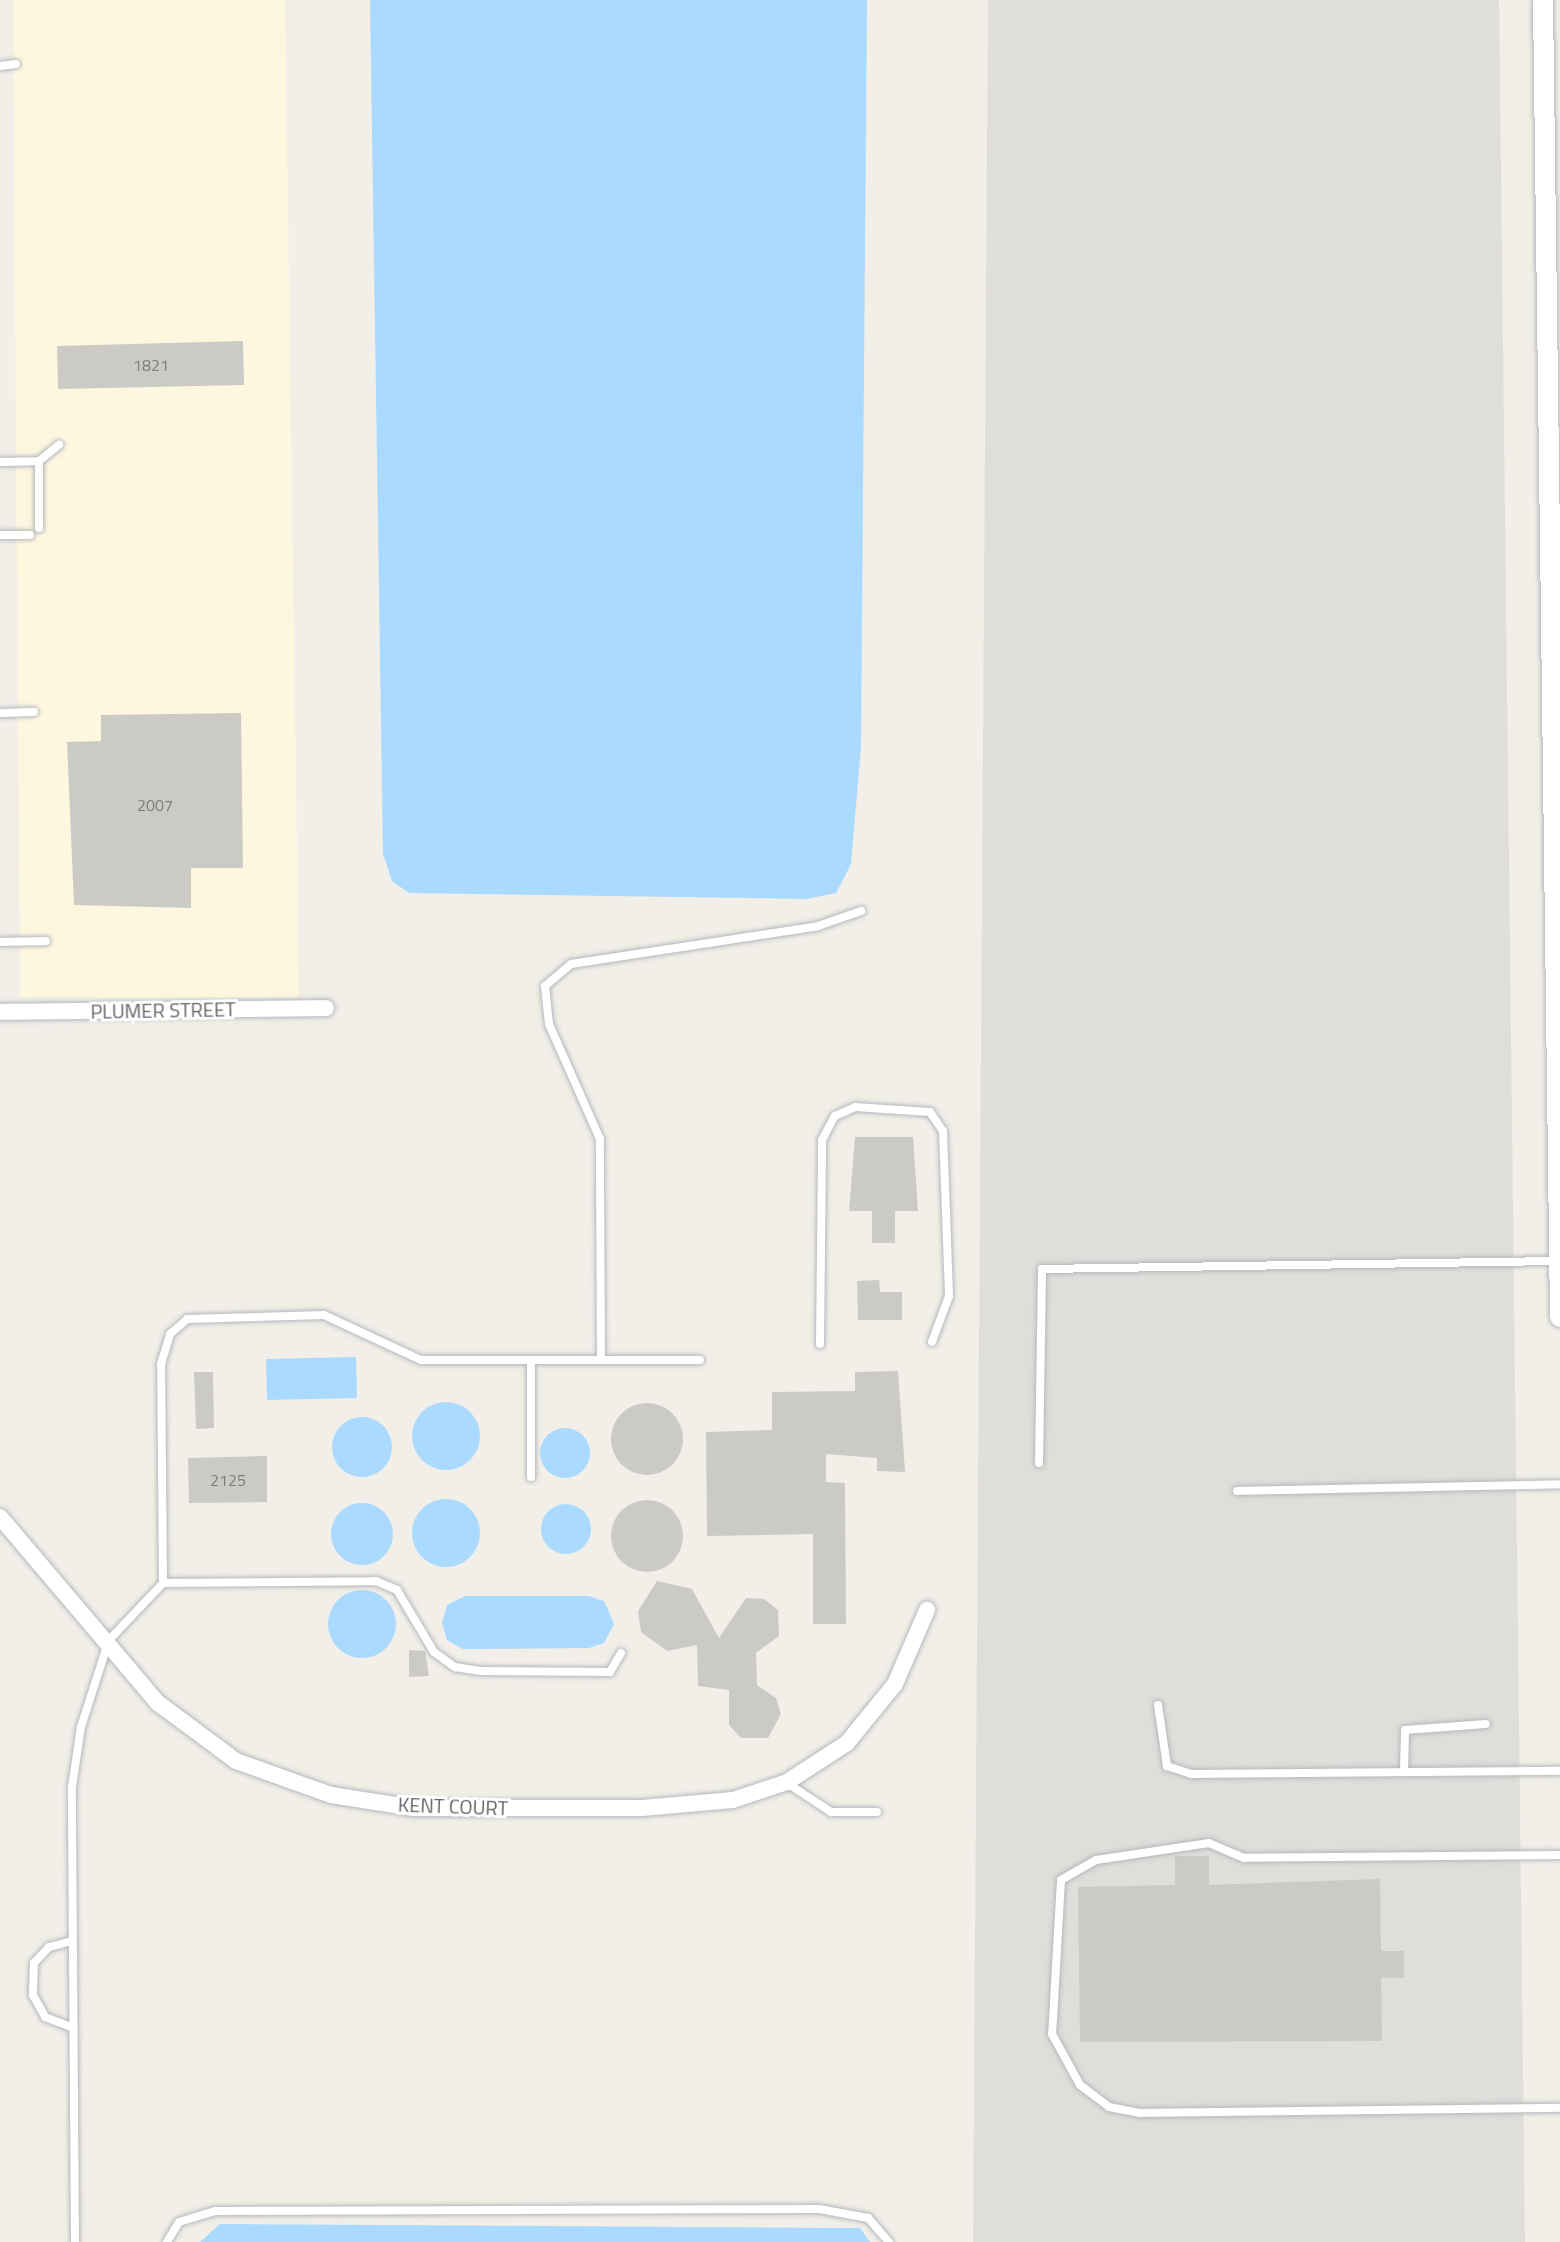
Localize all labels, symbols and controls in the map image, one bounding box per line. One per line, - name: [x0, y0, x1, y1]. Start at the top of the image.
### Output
- house number: 1821: [133, 355, 169, 375]
- house number: 2007: [137, 795, 173, 815]
- street label: PLUMER STREET: [90, 997, 236, 1023]
- house number: 2125: [210, 1470, 246, 1490]
- street label: KENT COURT: [397, 1792, 509, 1820]

